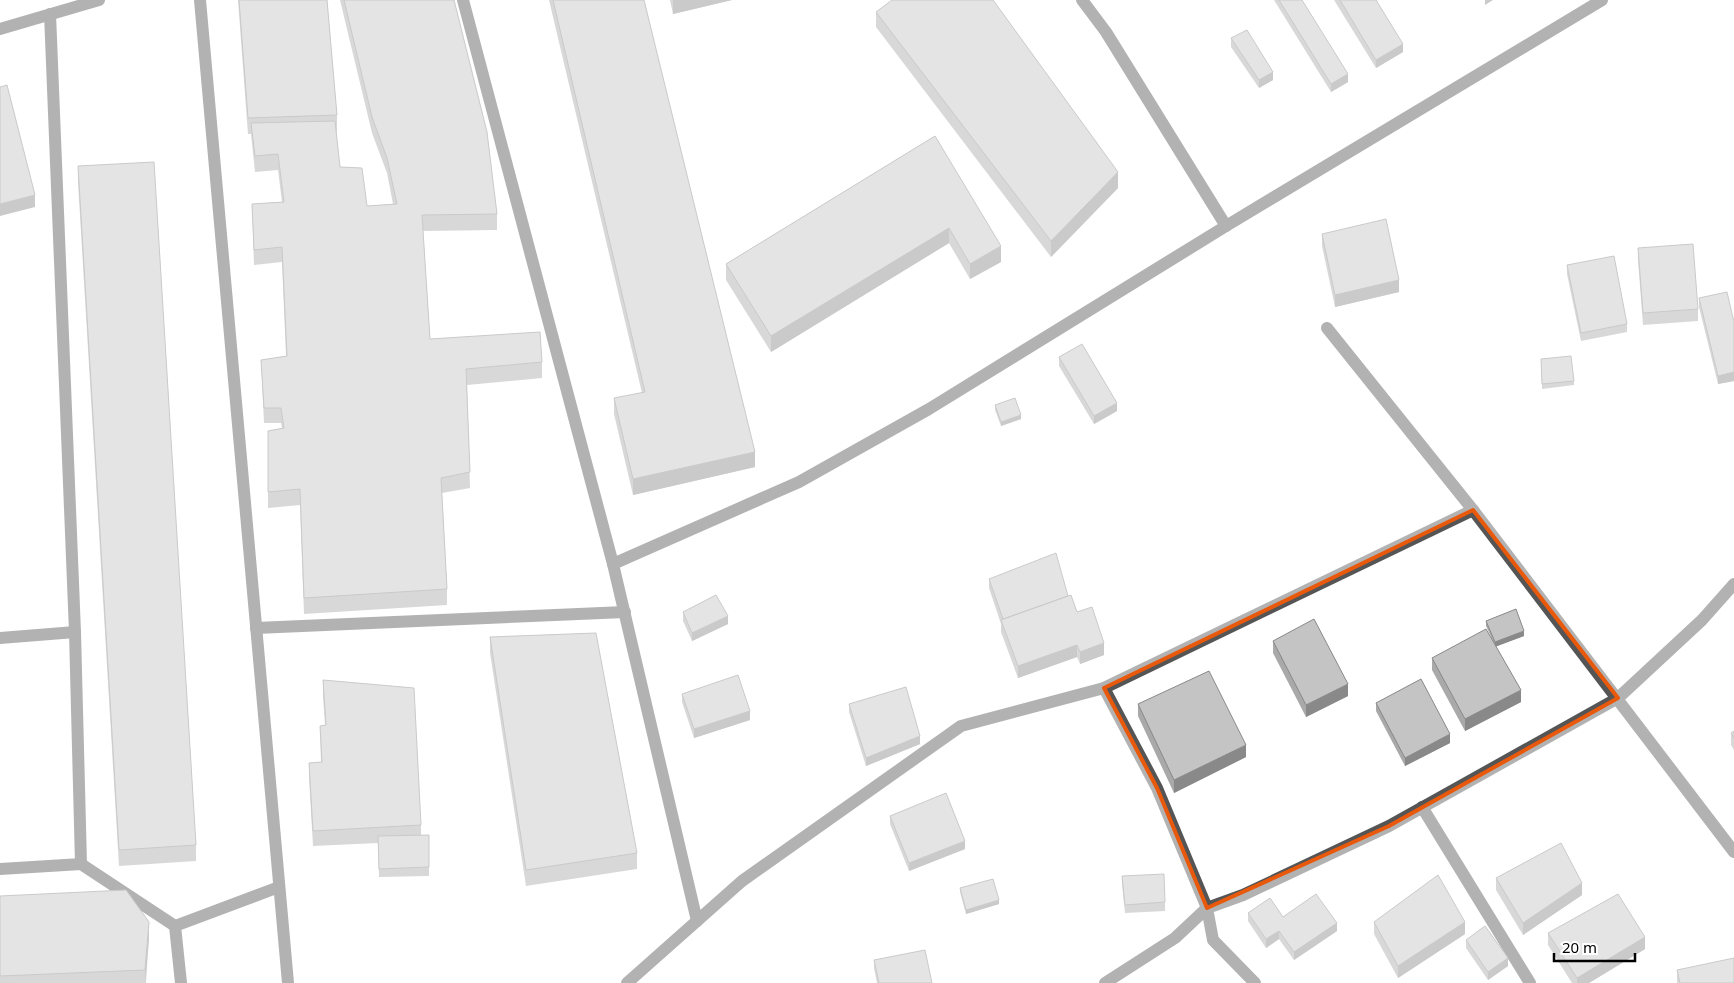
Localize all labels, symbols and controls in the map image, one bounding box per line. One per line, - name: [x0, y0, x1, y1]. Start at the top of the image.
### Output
- scale bar: [1554, 930, 1635, 962]
- text: 20 m: [1562, 937, 1597, 957]

